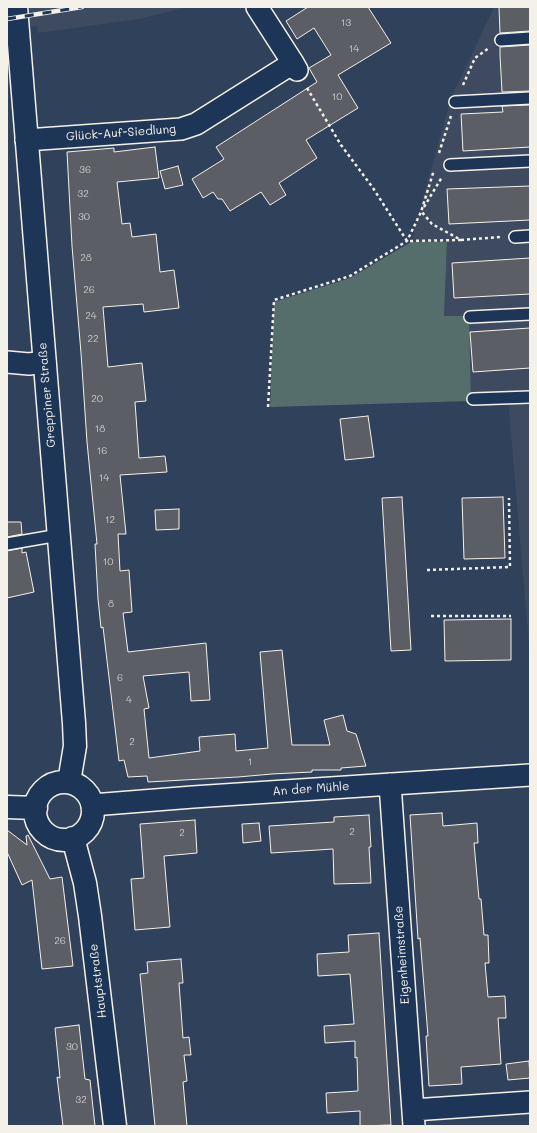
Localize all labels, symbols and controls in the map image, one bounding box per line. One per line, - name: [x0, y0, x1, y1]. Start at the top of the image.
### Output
- house number: 13: [341, 17, 351, 29]
- house number: 14: [349, 43, 359, 55]
- house number: 10: [332, 91, 342, 103]
- street label: Glück-Auf-Siedlung: [66, 122, 176, 144]
- house number: 36: [79, 164, 91, 176]
- house number: 32: [77, 188, 89, 200]
- house number: 30: [78, 211, 90, 223]
- house number: 28: [80, 252, 92, 264]
- house number: 26: [83, 284, 95, 296]
- house number: 24: [85, 310, 97, 322]
- house number: 22: [87, 333, 99, 345]
- street label: Greppiner Straße: [35, 342, 59, 448]
- house number: 20: [91, 393, 103, 405]
- house number: 18: [95, 423, 105, 435]
- house number: 16: [97, 445, 107, 457]
- house number: 14: [99, 472, 109, 484]
- house number: 12: [105, 514, 115, 526]
- house number: 10: [103, 556, 113, 568]
- house number: 8: [108, 598, 114, 610]
- house number: 6: [117, 672, 123, 684]
- house number: 4: [126, 694, 132, 706]
- house number: 2: [129, 736, 135, 748]
- house number: 1: [248, 756, 252, 768]
- street label: An der Mühle: [272, 779, 350, 799]
- house number: 2: [349, 826, 355, 838]
- house number: 2: [179, 827, 185, 839]
- street label: Eigenheimstraße: [391, 905, 413, 1005]
- house number: 26: [54, 935, 66, 947]
- street label: Hauptstraße: [86, 943, 110, 1019]
- house number: 30: [66, 1041, 78, 1053]
- house number: 32: [75, 1094, 87, 1106]

